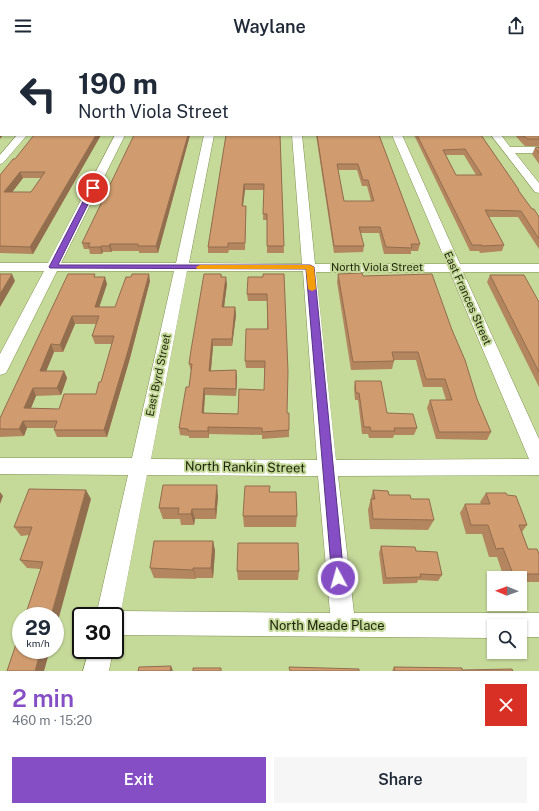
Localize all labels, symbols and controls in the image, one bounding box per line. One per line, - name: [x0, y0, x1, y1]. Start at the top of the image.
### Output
- icon: menu: [12, 15, 34, 37]
- icon: share: [505, 15, 527, 37]
- text: Waylane: [233, 16, 306, 37]
- text: 190 m: [78, 67, 158, 100]
- icon: left: [12, 68, 64, 120]
- text: North Viola Street: [78, 101, 229, 122]
- pin: [76, 171, 110, 205]
- icon: arrive: [82, 177, 104, 199]
- street label: East Frances Street: [442, 250, 494, 346]
- street label: North Viola Street: [331, 261, 423, 273]
- street label: East Byrd Street: [143, 333, 173, 417]
- street label: North Rankin Street: [185, 458, 305, 476]
- position arrow: [317, 557, 359, 599]
- north arrow: [487, 571, 527, 611]
- map controls: [487, 571, 527, 659]
- speed limit sign: 30: [72, 607, 124, 659]
- text: 29: [25, 616, 51, 640]
- street label: North Meade Place: [269, 618, 385, 633]
- button: search: [487, 619, 527, 659]
- text: km/h: [26, 637, 50, 649]
- text: 2 min: [12, 684, 74, 712]
- button: close: [485, 684, 527, 726]
- text: 460 m · 15:20: [12, 713, 92, 728]
- button: Exit: [12, 757, 266, 803]
- button: Share: [274, 757, 527, 803]

